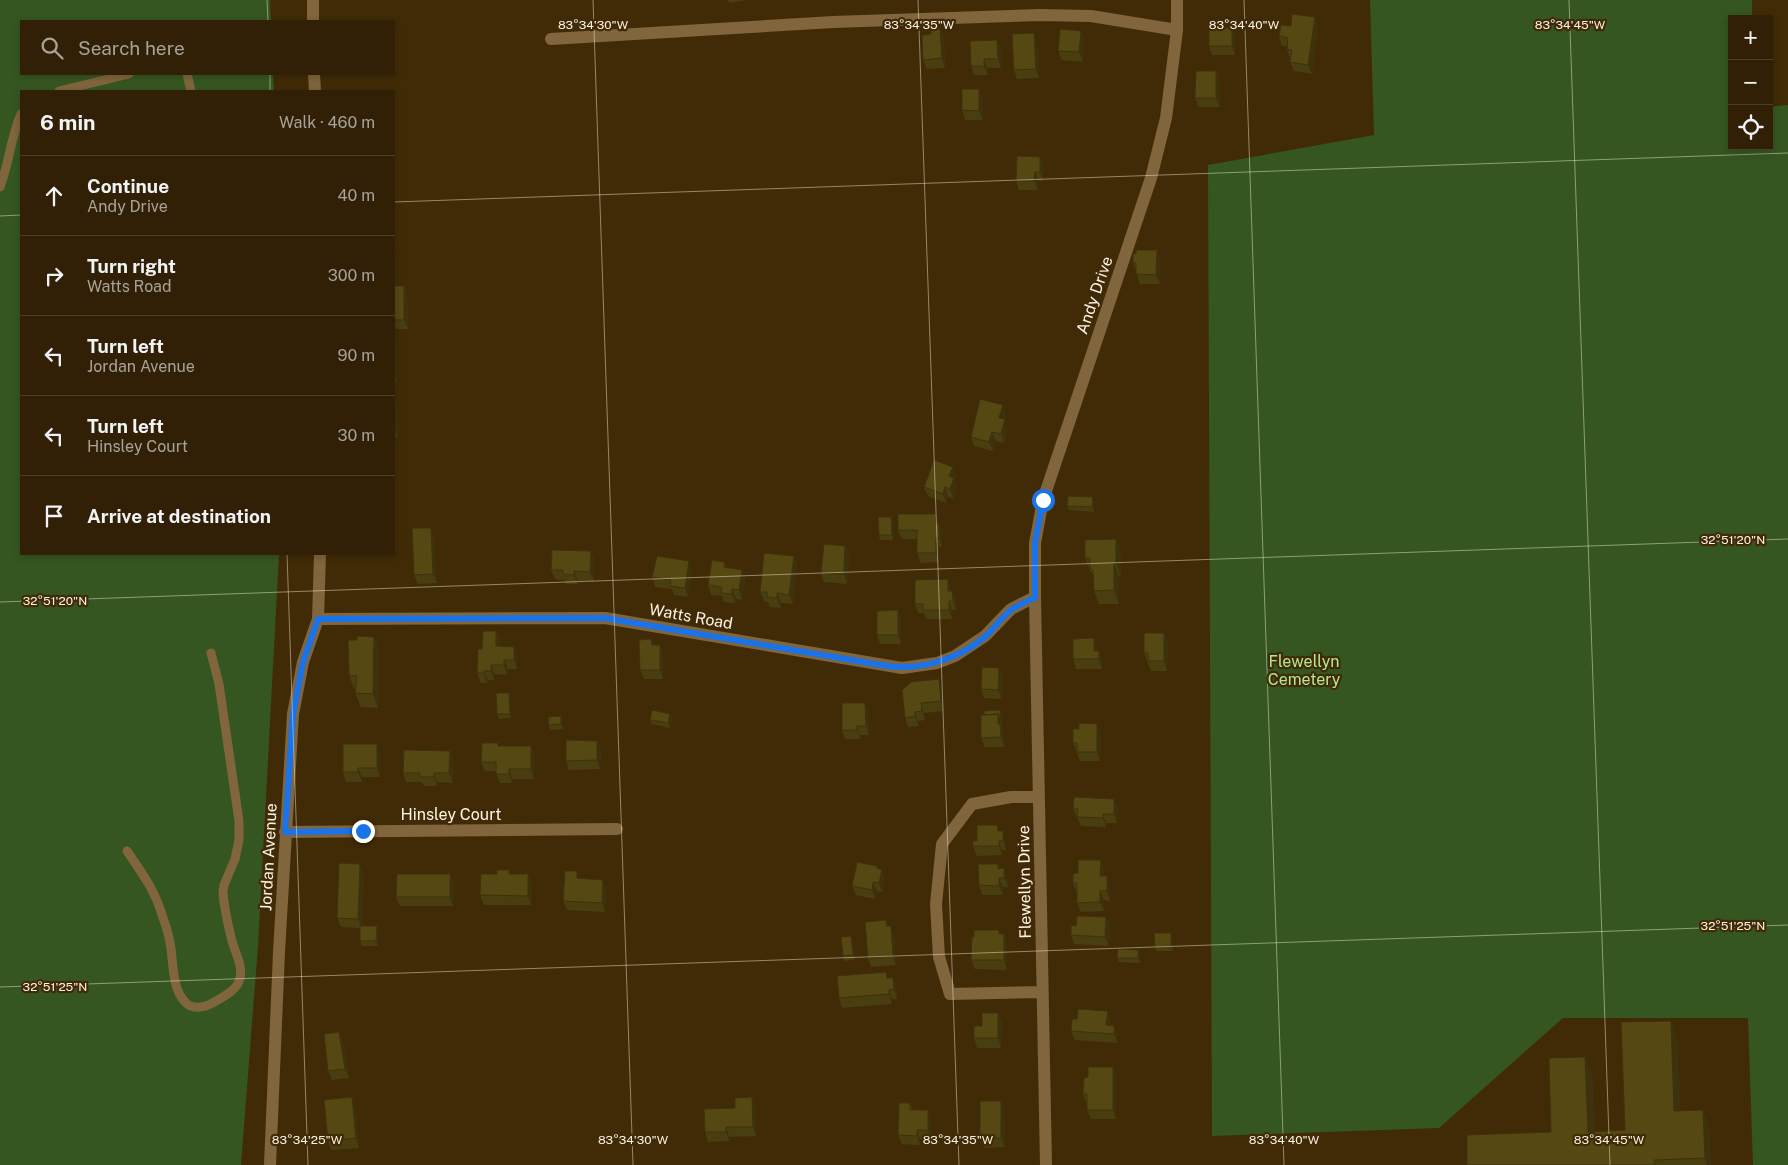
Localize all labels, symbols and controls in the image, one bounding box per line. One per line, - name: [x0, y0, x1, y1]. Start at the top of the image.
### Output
- map controls: [1728, 15, 1773, 150]
- button: +: [1728, 15, 1773, 60]
- text: 83°34'30"W: [558, 18, 629, 32]
- text: 83°34'35"W: [884, 18, 955, 32]
- text: 83°34'40"W: [1209, 18, 1280, 32]
- text: 83°34'45"W: [1535, 18, 1606, 32]
- search box: [20, 20, 395, 75]
- icon: search: [38, 34, 66, 62]
- text: Search here: [78, 37, 185, 59]
- button: −: [1728, 60, 1773, 105]
- button: locate: [1728, 105, 1773, 150]
- text: 6 min: [40, 110, 96, 135]
- text: Walk · 460 m: [279, 113, 375, 132]
- text: Continue: [87, 175, 169, 197]
- icon: ahead: [40, 182, 68, 210]
- text: 40 m: [337, 186, 375, 205]
- text: Andy Drive: [87, 197, 168, 216]
- street label: Andy Drive: [1072, 254, 1117, 336]
- text: Turn right: [87, 255, 176, 277]
- icon: right: [40, 262, 68, 290]
- text: 300 m: [328, 266, 375, 285]
- text: Watts Road: [87, 277, 172, 296]
- text: Turn left: [87, 335, 164, 357]
- icon: left: [40, 342, 68, 370]
- text: 90 m: [338, 346, 375, 365]
- text: Jordan Avenue: [87, 357, 195, 376]
- text: Turn left: [87, 415, 164, 437]
- icon: left: [40, 422, 68, 450]
- text: 30 m: [338, 426, 375, 445]
- text: Hinsley Court: [87, 437, 188, 456]
- route start: [1032, 489, 1055, 512]
- icon: arrive: [40, 502, 68, 530]
- text: Arrive at destination: [87, 505, 271, 527]
- text: 32°51'20"N: [1701, 533, 1765, 547]
- text: 32°51'20"N: [23, 594, 87, 608]
- street label: Watts Road: [648, 600, 734, 633]
- park label: Flewellyn Cemetery: [1268, 652, 1341, 689]
- street label: Jordan Avenue: [256, 803, 281, 911]
- street label: Hinsley Court: [400, 805, 502, 824]
- route end: [352, 820, 375, 843]
- street label: Flewellyn Drive: [1014, 825, 1035, 939]
- text: 32°51'25"N: [1701, 919, 1765, 933]
- text: 32°51'25"N: [23, 980, 87, 994]
- text: 83°34'25"W: [272, 1133, 343, 1147]
- text: 83°34'30"W: [598, 1133, 669, 1147]
- text: 83°34'35"W: [923, 1133, 994, 1147]
- text: 83°34'40"W: [1249, 1133, 1320, 1147]
- text: 83°34'45"W: [1574, 1133, 1645, 1147]

